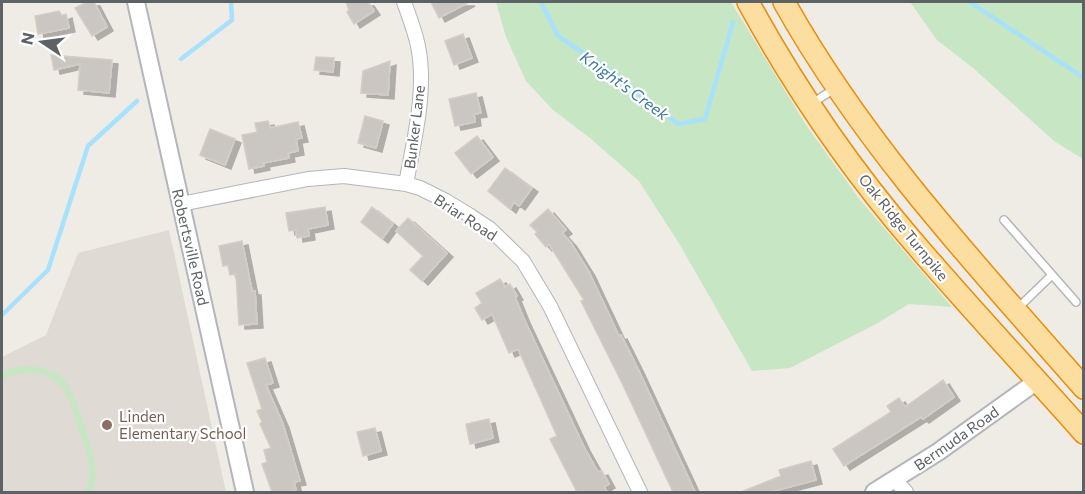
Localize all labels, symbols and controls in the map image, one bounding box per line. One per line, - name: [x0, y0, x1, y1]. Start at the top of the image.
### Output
- north arrow: [12, 12, 72, 72]
- text: N: [16, 31, 38, 46]
- water label: Knight's Creek: [577, 47, 673, 124]
- street label: Bunker Lane: [400, 84, 428, 170]
- street label: Oak Ridge Turnpike: [855, 170, 953, 284]
- street label: Robertsville Road: [169, 187, 213, 307]
- street label: Briar Road: [431, 190, 501, 244]
- street label: Bermuda Road: [910, 402, 1002, 474]
- place label: Linden Elementary School: [119, 407, 246, 442]
- marker: Linden Elementary School: [100, 418, 114, 432]

